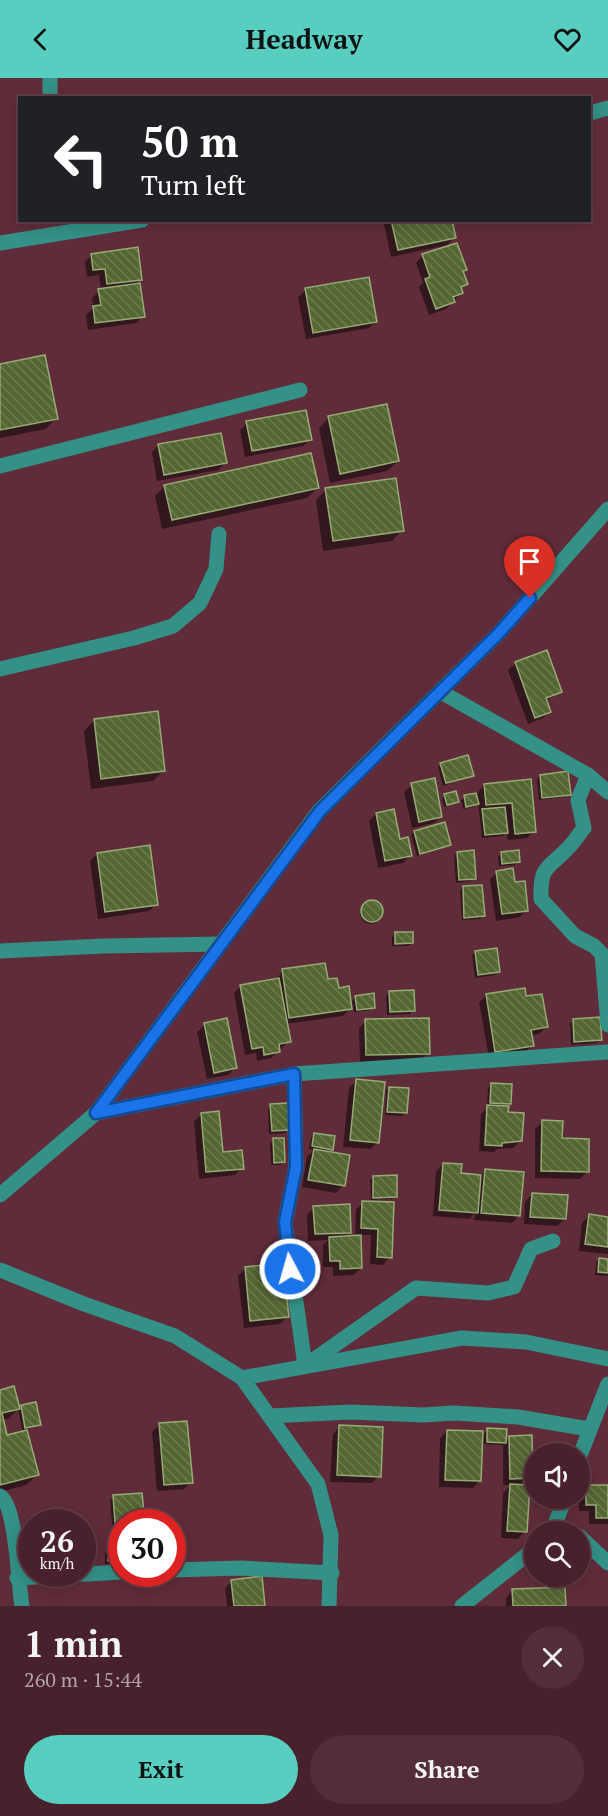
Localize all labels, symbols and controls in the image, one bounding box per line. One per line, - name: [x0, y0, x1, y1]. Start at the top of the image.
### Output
- text: Headway: [246, 21, 362, 57]
- icon: back: [24, 23, 57, 56]
- icon: heart: [551, 23, 584, 56]
- text: 50 m: [141, 113, 239, 169]
- icon: left: [42, 120, 120, 198]
- text: Turn left: [141, 167, 246, 203]
- pin: [504, 536, 555, 598]
- icon: arrive: [513, 545, 546, 578]
- position arrow: [258, 1237, 322, 1301]
- map controls: [524, 1443, 590, 1587]
- button: sound: [524, 1443, 590, 1509]
- speed limit sign: 30: [108, 1509, 186, 1587]
- text: 26: [40, 1521, 74, 1561]
- button: search: [524, 1521, 590, 1587]
- text: km/h: [40, 1553, 74, 1573]
- text: 1 min: [24, 1620, 122, 1667]
- button: close: [521, 1626, 584, 1689]
- text: 260 m · 15:44: [24, 1666, 142, 1693]
- button: Exit: [24, 1735, 298, 1804]
- button: Share: [310, 1735, 584, 1804]

